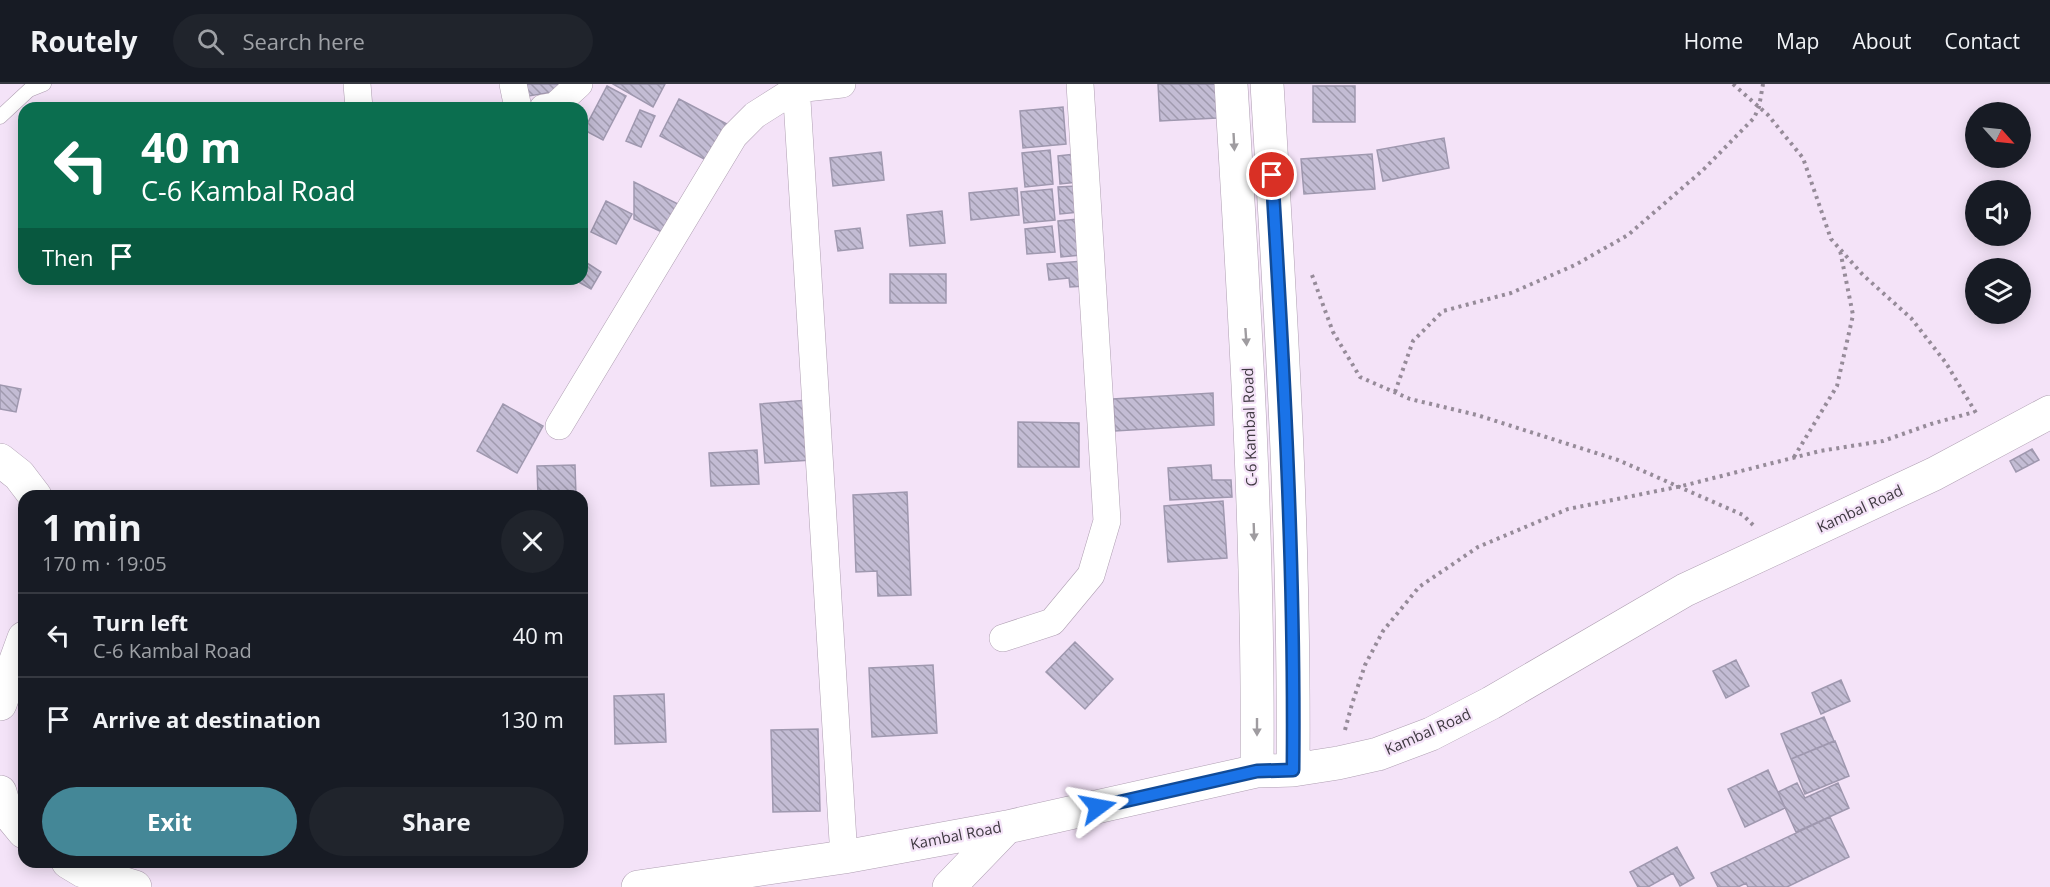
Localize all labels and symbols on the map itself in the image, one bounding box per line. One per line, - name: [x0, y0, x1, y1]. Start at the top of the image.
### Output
- north arrow: [1965, 102, 2031, 168]
- one-way arrow: [1230, 133, 1239, 152]
- pin: [1246, 149, 1297, 200]
- one-way arrow: [1242, 328, 1251, 347]
- street label: C-6 Kambal Road: [1237, 367, 1261, 487]
- street label: Kambal Road: [1813, 480, 1906, 537]
- one-way arrow: [1250, 522, 1259, 541]
- street label: Kambal Road: [1381, 703, 1474, 759]
- one-way arrow: [1253, 717, 1262, 736]
- position arrow: [1066, 775, 1130, 839]
- street label: Kambal Road: [909, 816, 1003, 854]

